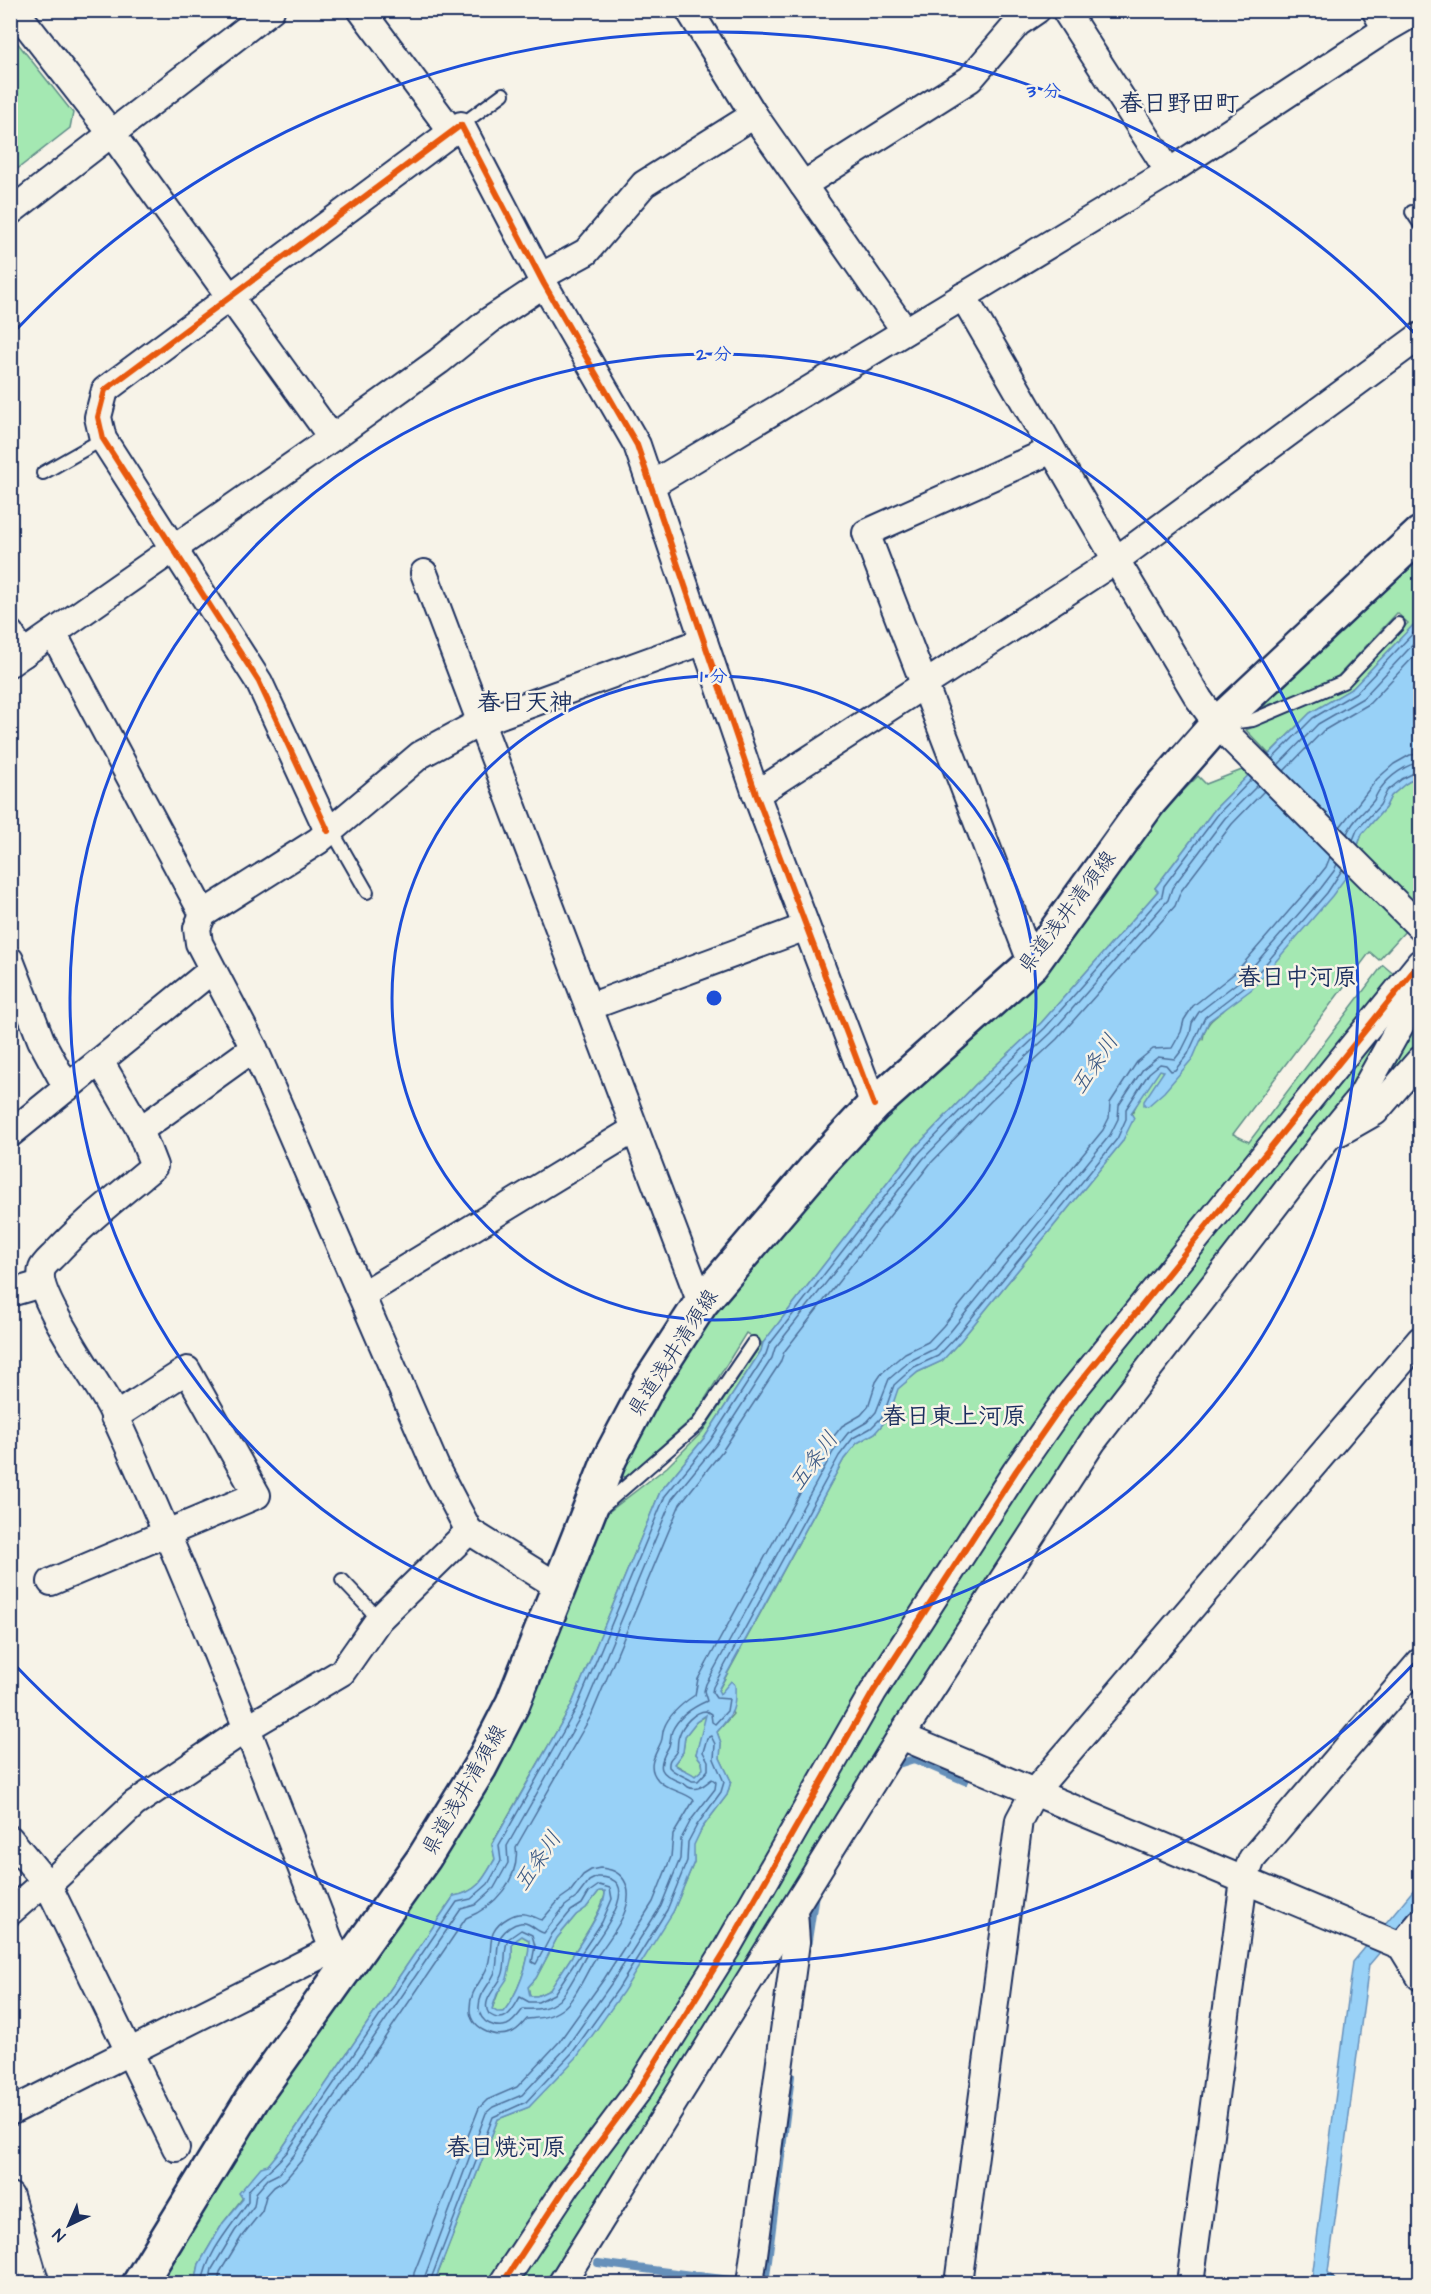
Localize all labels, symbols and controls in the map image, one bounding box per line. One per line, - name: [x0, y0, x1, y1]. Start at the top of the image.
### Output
- text: 3 分: [1026, 79, 1061, 104]
- district label: 春日野田町: [1119, 87, 1239, 121]
- text: 2 分: [695, 342, 732, 367]
- text: 1 分: [700, 664, 728, 689]
- district label: 春日天神: [477, 686, 573, 720]
- street label: 県道浅井清須線: [1011, 845, 1123, 979]
- district label: 春日中河原: [1237, 961, 1357, 995]
- centre of rings: [704, 988, 724, 1008]
- water label: 五条川: [1064, 1028, 1126, 1100]
- street label: 県道浅井清須線: [621, 1283, 725, 1423]
- district label: 春日東上河原: [882, 1400, 1026, 1434]
- water label: 五条川: [782, 1425, 846, 1497]
- street label: 県道浅井清須線: [415, 1719, 513, 1861]
- water label: 五条川: [507, 1825, 569, 1897]
- district label: 春日焼河原: [446, 2131, 566, 2165]
- north arrow: [39, 2195, 99, 2255]
- text: N: [48, 2224, 71, 2246]

